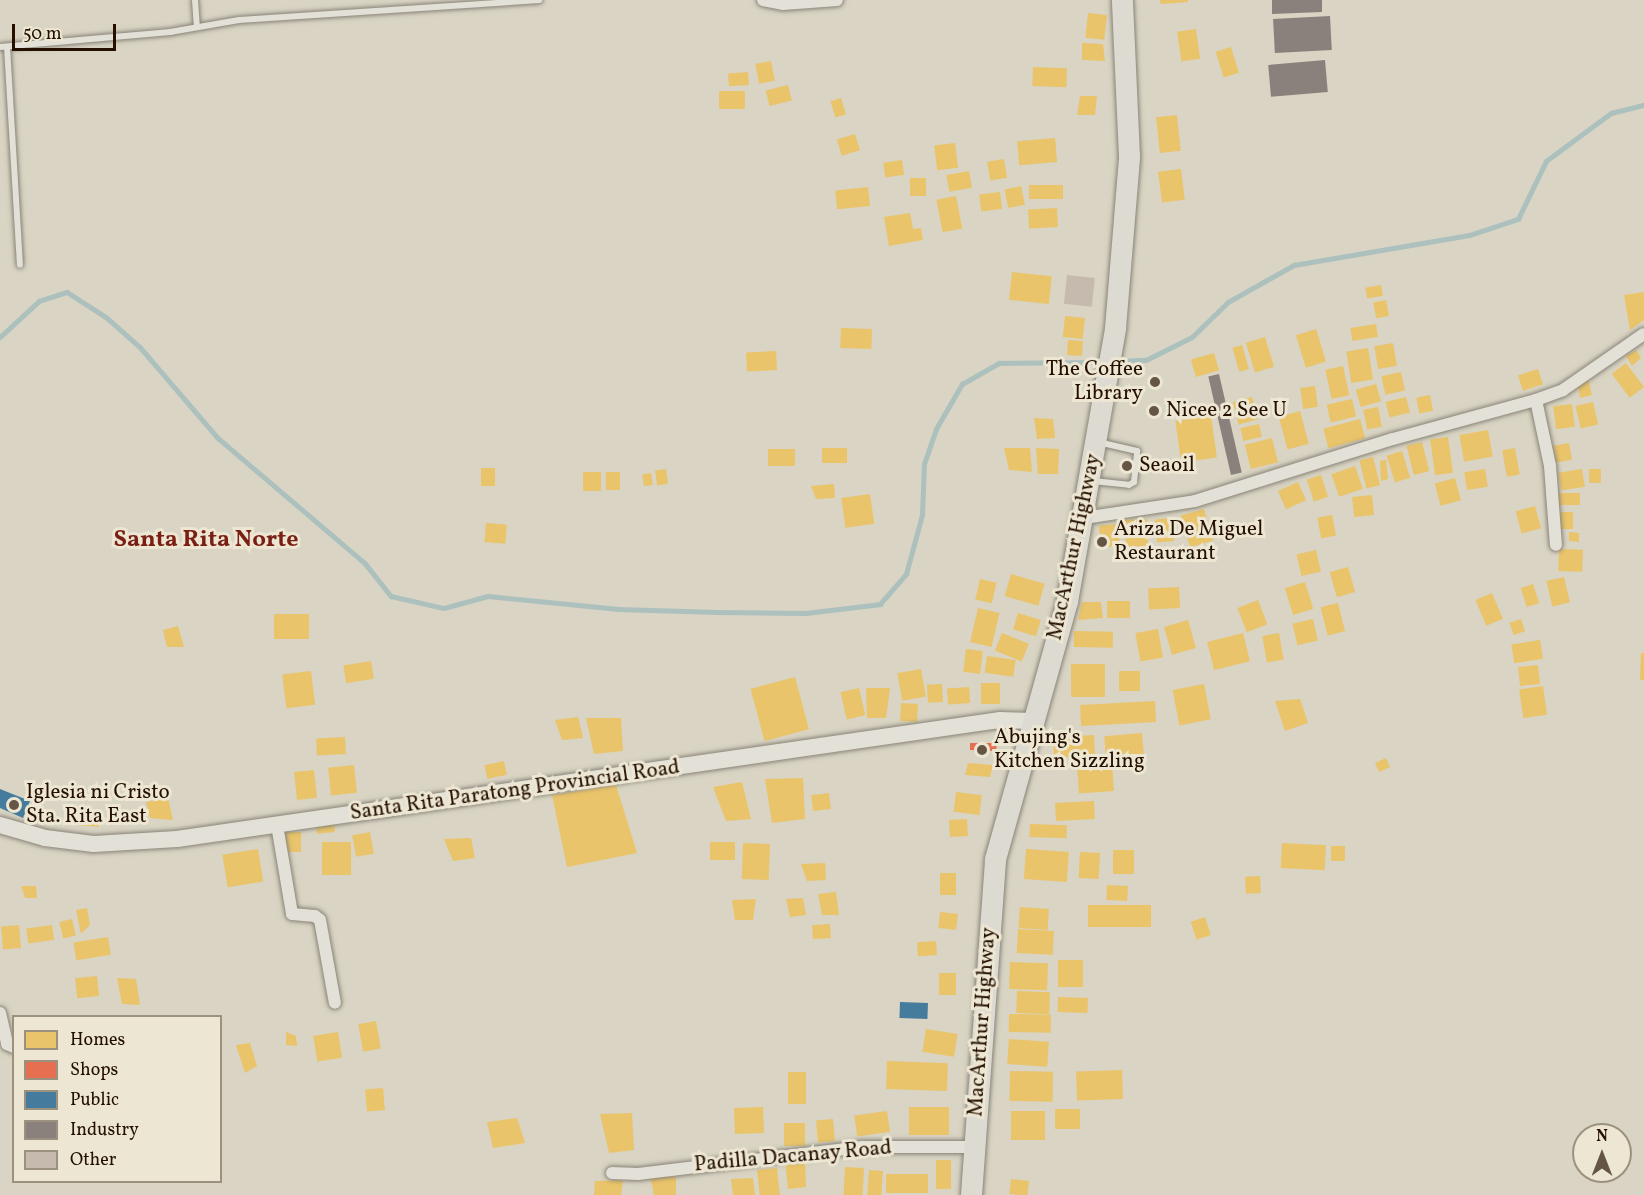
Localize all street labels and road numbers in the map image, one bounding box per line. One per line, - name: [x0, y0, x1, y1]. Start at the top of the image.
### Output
- street label: MacArthur Highway: [1043, 452, 1107, 642]
- street label: Santa Rita Paratong Provincial Road: [349, 755, 681, 827]
- street label: MacArthur Highway: [964, 927, 1002, 1117]
- street label: Padilla Dacanay Road: [693, 1136, 893, 1178]

